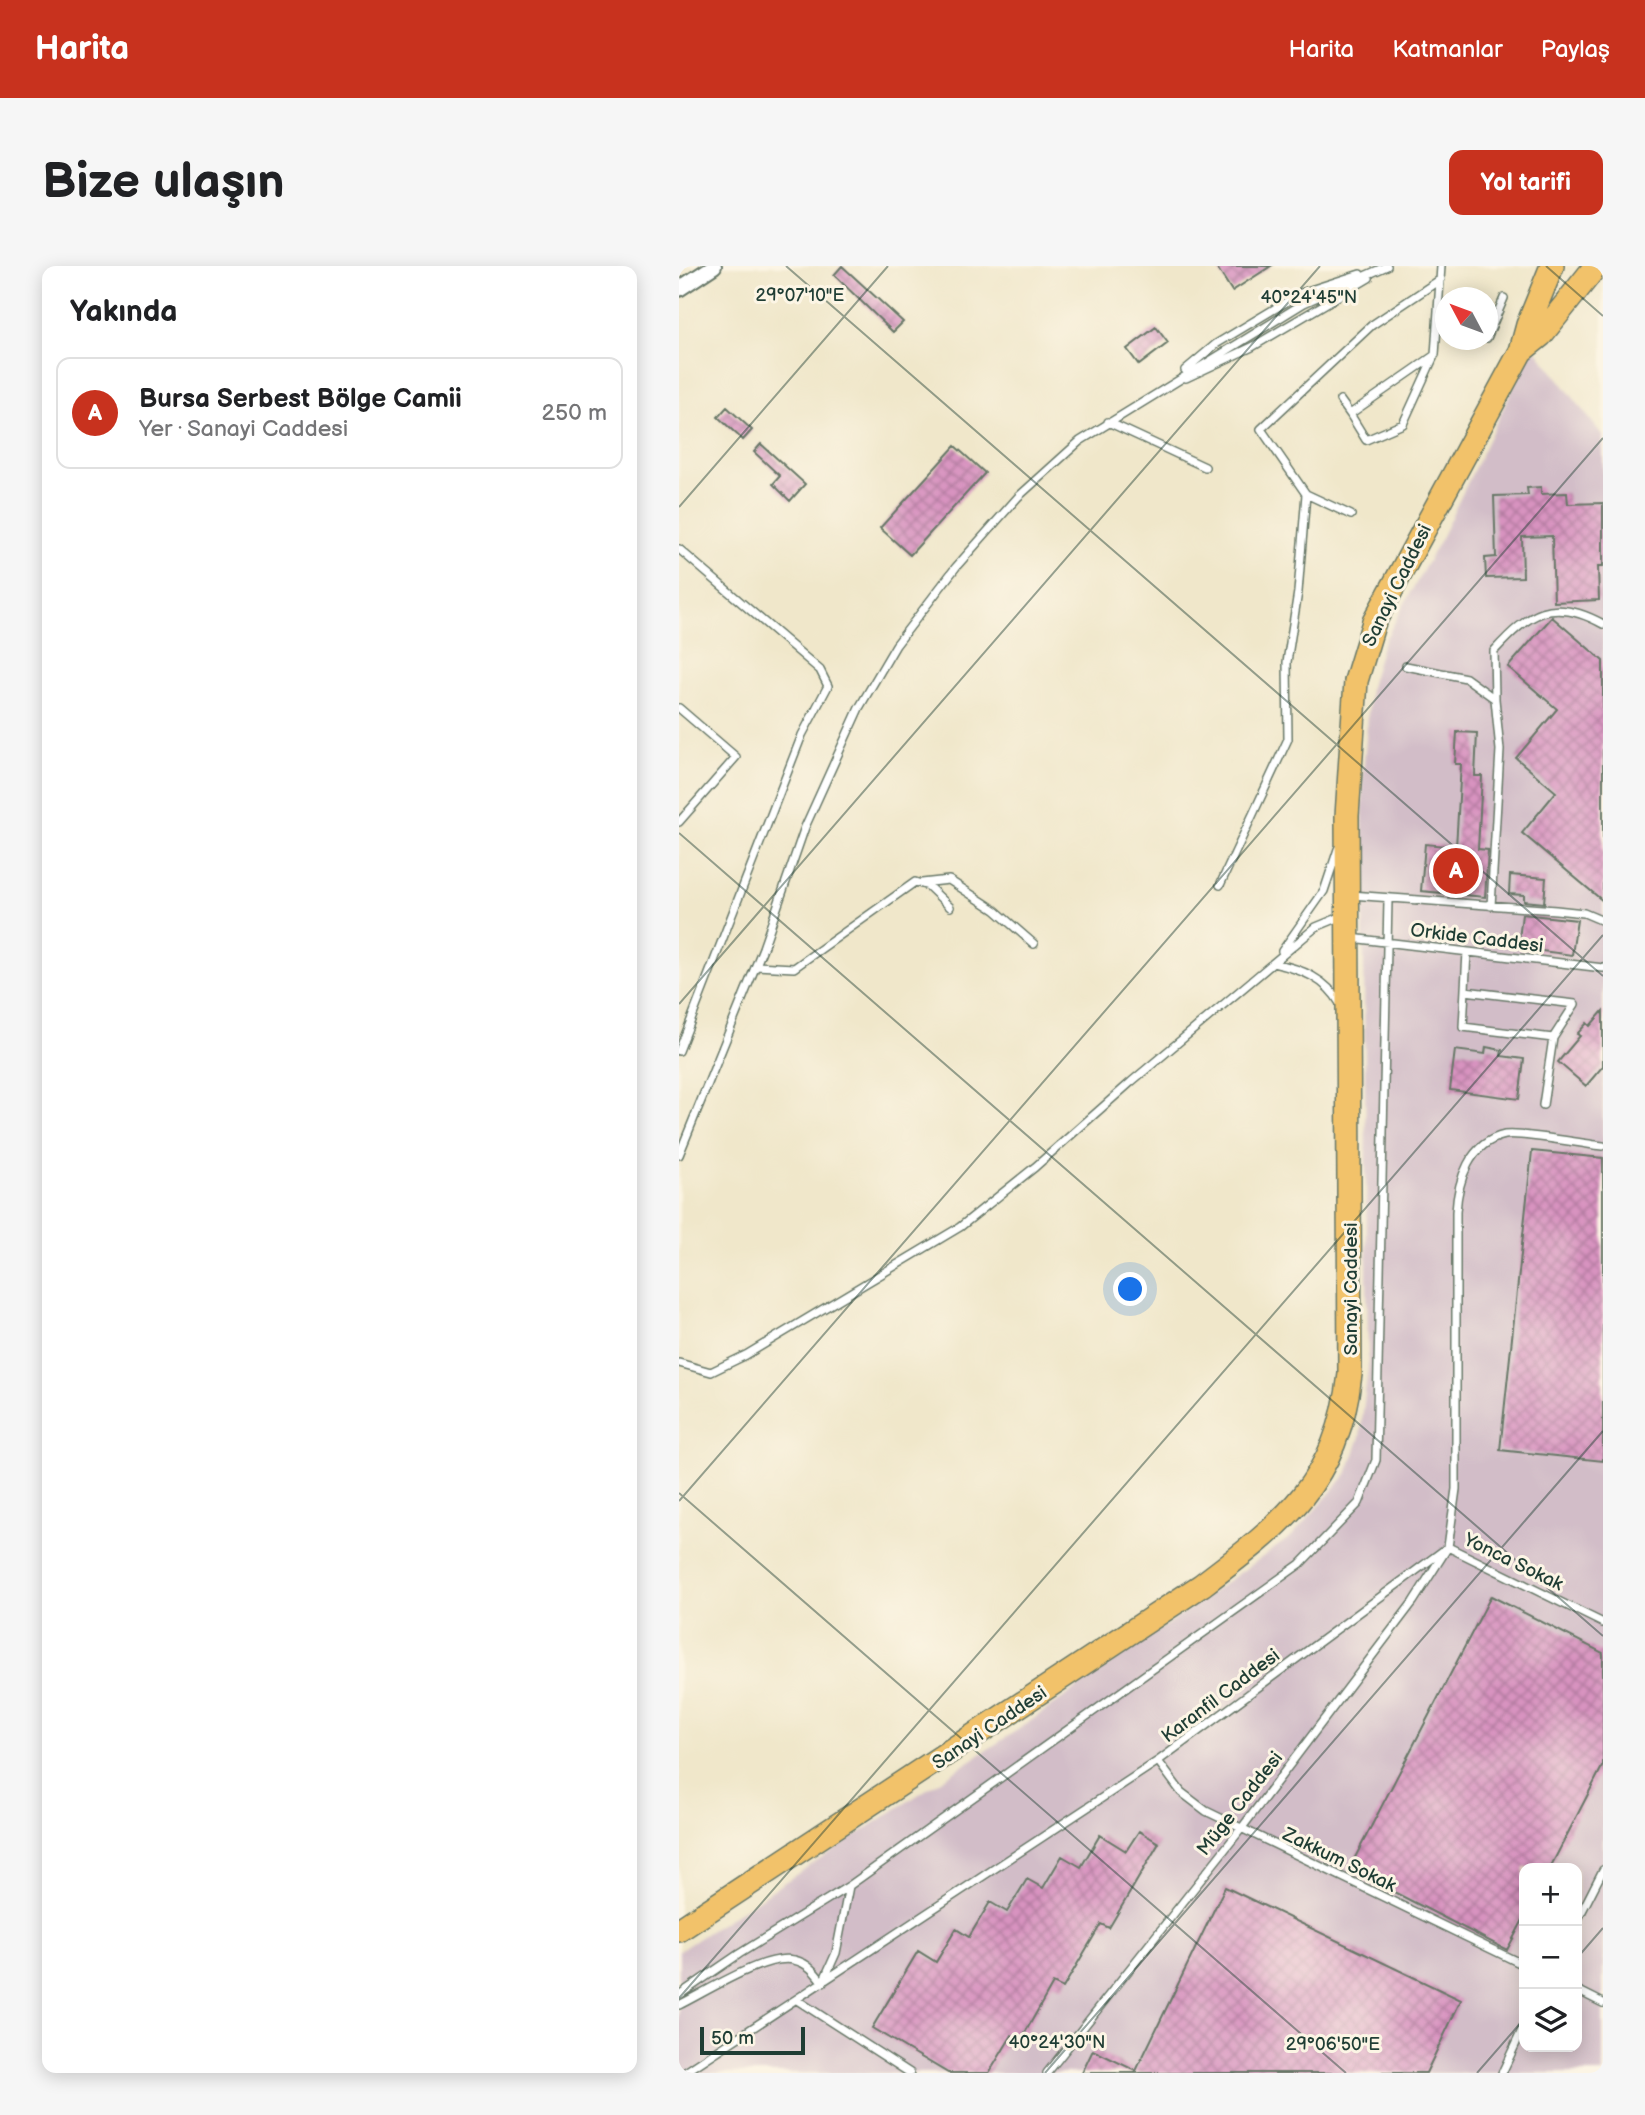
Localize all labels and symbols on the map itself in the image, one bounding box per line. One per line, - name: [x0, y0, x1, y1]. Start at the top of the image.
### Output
- text: 29°07'10"E: [756, 285, 845, 306]
- text: 40°24'45"N: [1261, 287, 1357, 308]
- north arrow: [1435, 287, 1498, 350]
- street label: Sanayi Caddesi: [1358, 521, 1437, 651]
- pin: A: [1433, 845, 1479, 897]
- street label: Orkide Caddesi: [1409, 919, 1545, 958]
- street label: Sanayi Caddesi: [1340, 1222, 1363, 1356]
- your location: [1113, 1272, 1147, 1306]
- street label: Yonca Sokak: [1459, 1528, 1568, 1597]
- street label: Karanfil Caddesi: [1157, 1644, 1284, 1748]
- street label: Sanayi Caddesi: [928, 1681, 1051, 1775]
- street label: Müge Caddesi: [1192, 1747, 1288, 1861]
- street label: Zakkum Sokak: [1278, 1823, 1400, 1898]
- scale bar: [700, 2024, 805, 2056]
- text: 40°24'30"N: [1008, 2032, 1106, 2053]
- text: 29°06'50"E: [1286, 2034, 1380, 2055]

